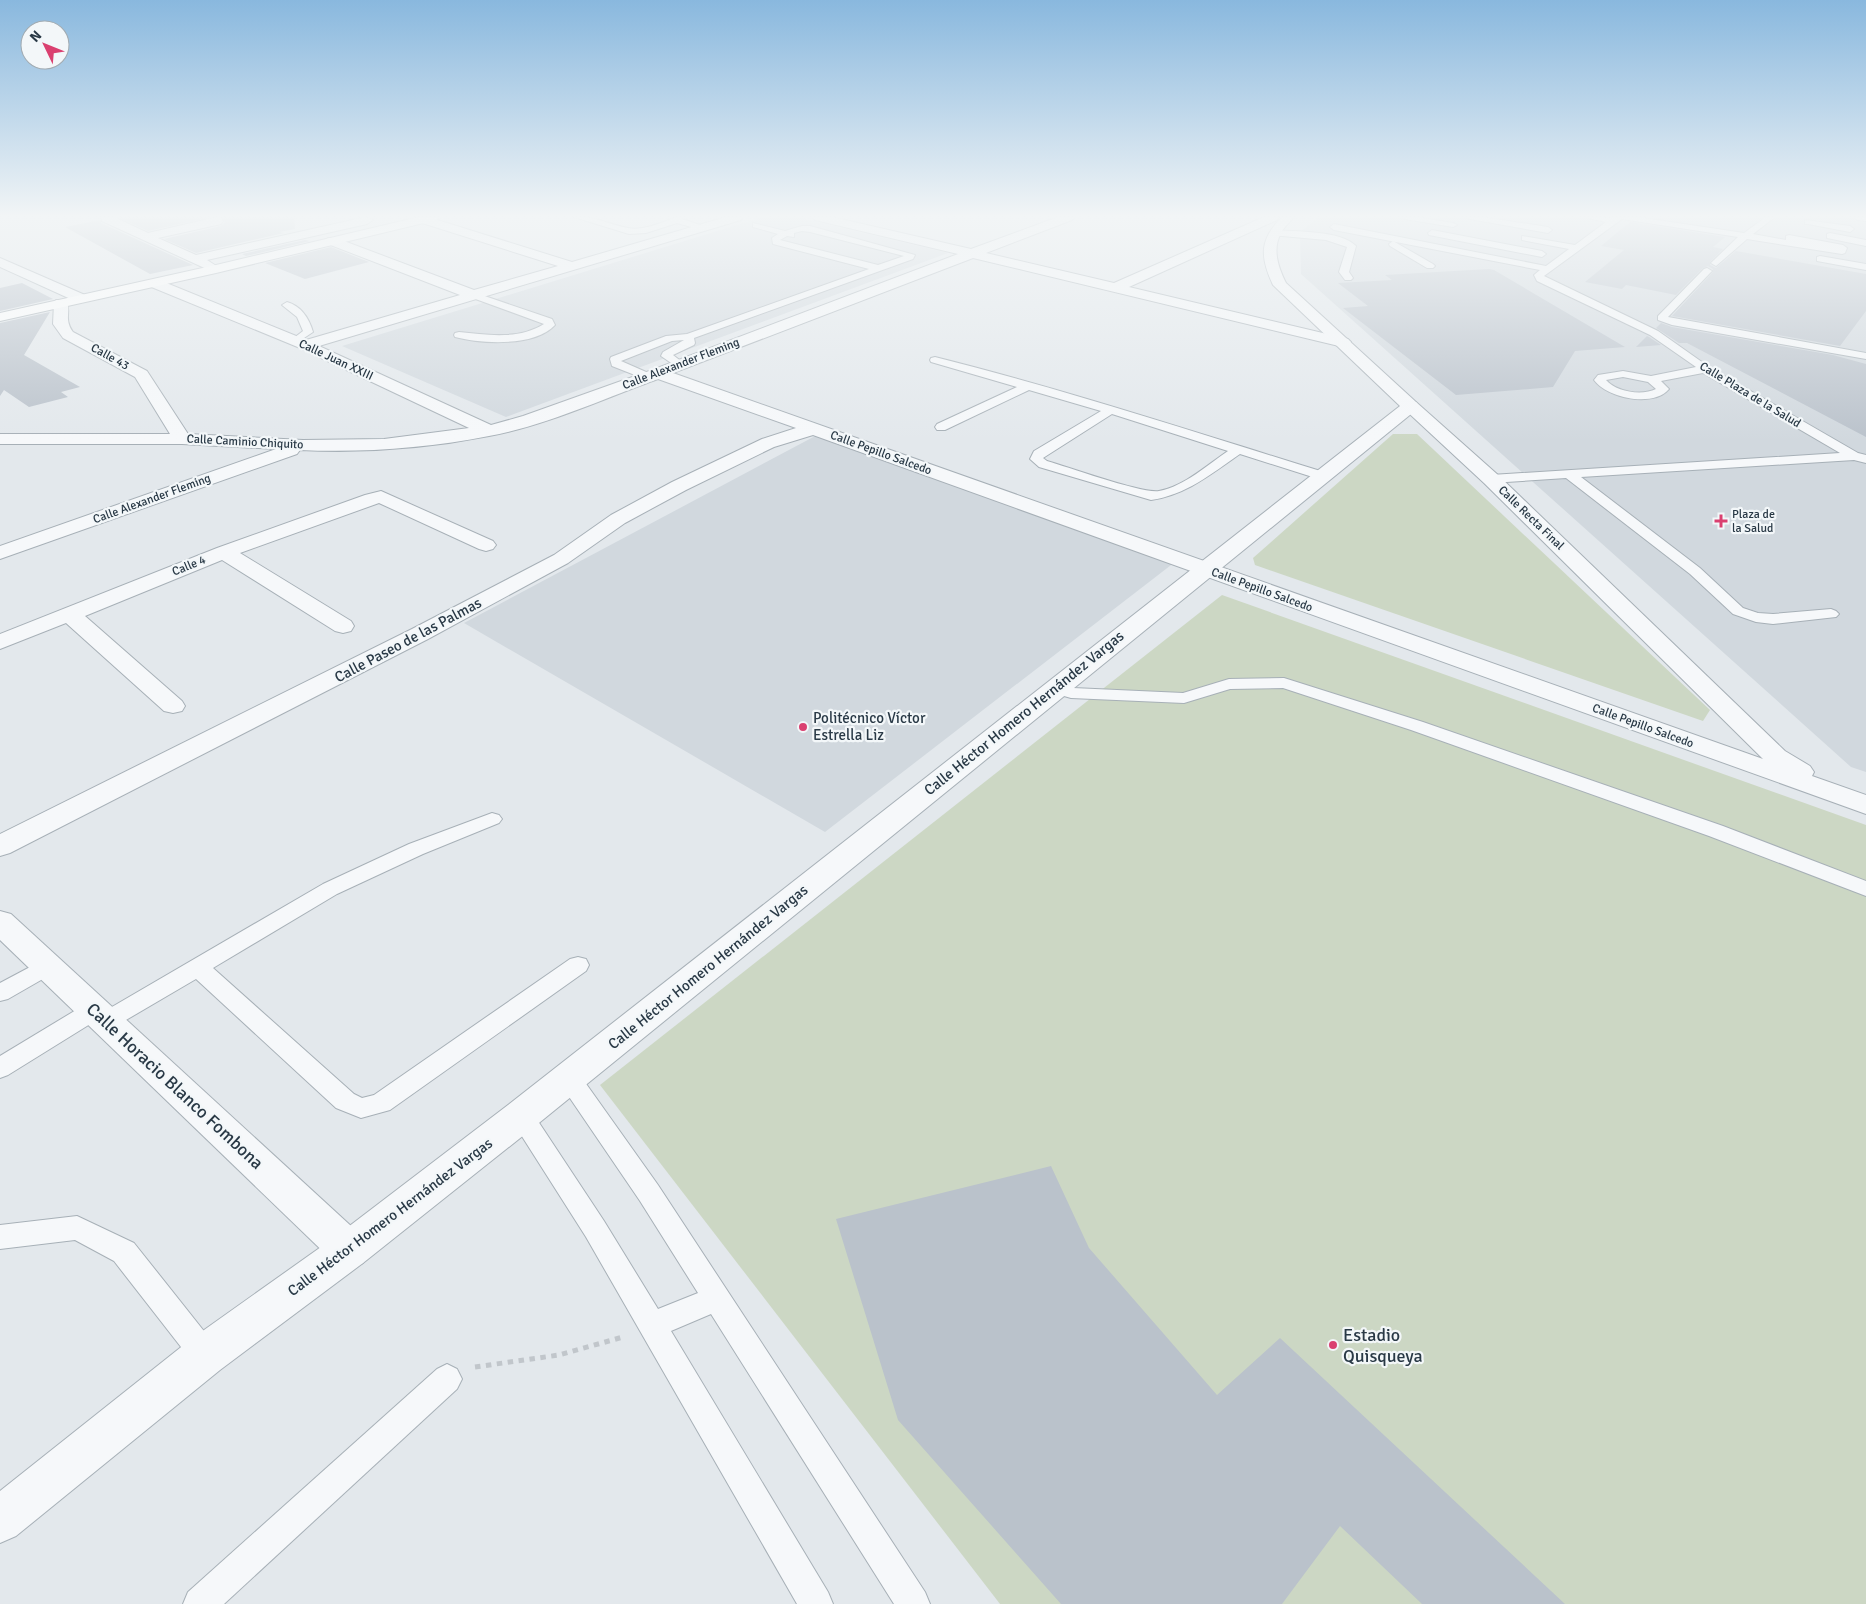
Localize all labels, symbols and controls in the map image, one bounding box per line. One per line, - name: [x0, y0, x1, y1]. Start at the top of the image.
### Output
- north arrow: [20, 20, 70, 70]
- text: N: [26, 27, 45, 46]
- street label: Calle Alexander Fleming: [620, 335, 742, 393]
- street label: Calle Juan XXIII: [296, 336, 376, 384]
- street label: Calle 43: [88, 340, 132, 374]
- street label: Calle Plaza de la Salud: [1697, 359, 1803, 431]
- street label: Calle Pepillo Salcedo: [828, 428, 934, 478]
- street label: Calle Caminio Chiquito: [186, 431, 304, 453]
- street label: Calle Alexander Fleming: [91, 471, 213, 527]
- street label: Calle Recta Final: [1495, 483, 1567, 554]
- place label: Plaza de la Salud: [1732, 507, 1775, 536]
- marker: Plaza de la Salud: [1714, 514, 1728, 528]
- street label: Calle 4: [170, 552, 209, 580]
- street label: Calle Pepillo Salcedo: [1209, 565, 1315, 615]
- street label: Calle Paseo de las Palmas: [331, 593, 485, 686]
- street label: Calle Héctor Homero Hernández Vargas: [921, 627, 1128, 799]
- street label: Calle Pepillo Salcedo: [1590, 701, 1696, 751]
- place label: Politécnico Víctor Estrella Liz: [813, 709, 926, 744]
- marker: Politécnico Víctor Estrella Liz: [797, 721, 809, 733]
- street label: Calle Héctor Homero Hernández Vargas: [605, 881, 812, 1053]
- street label: Calle Horacio Blanco Fombona: [82, 998, 268, 1174]
- street label: Calle Héctor Homero Hernández Vargas: [284, 1134, 496, 1300]
- place label: Estadio Quisqueya: [1343, 1324, 1423, 1367]
- marker: Estadio Quisqueya: [1327, 1339, 1339, 1351]

